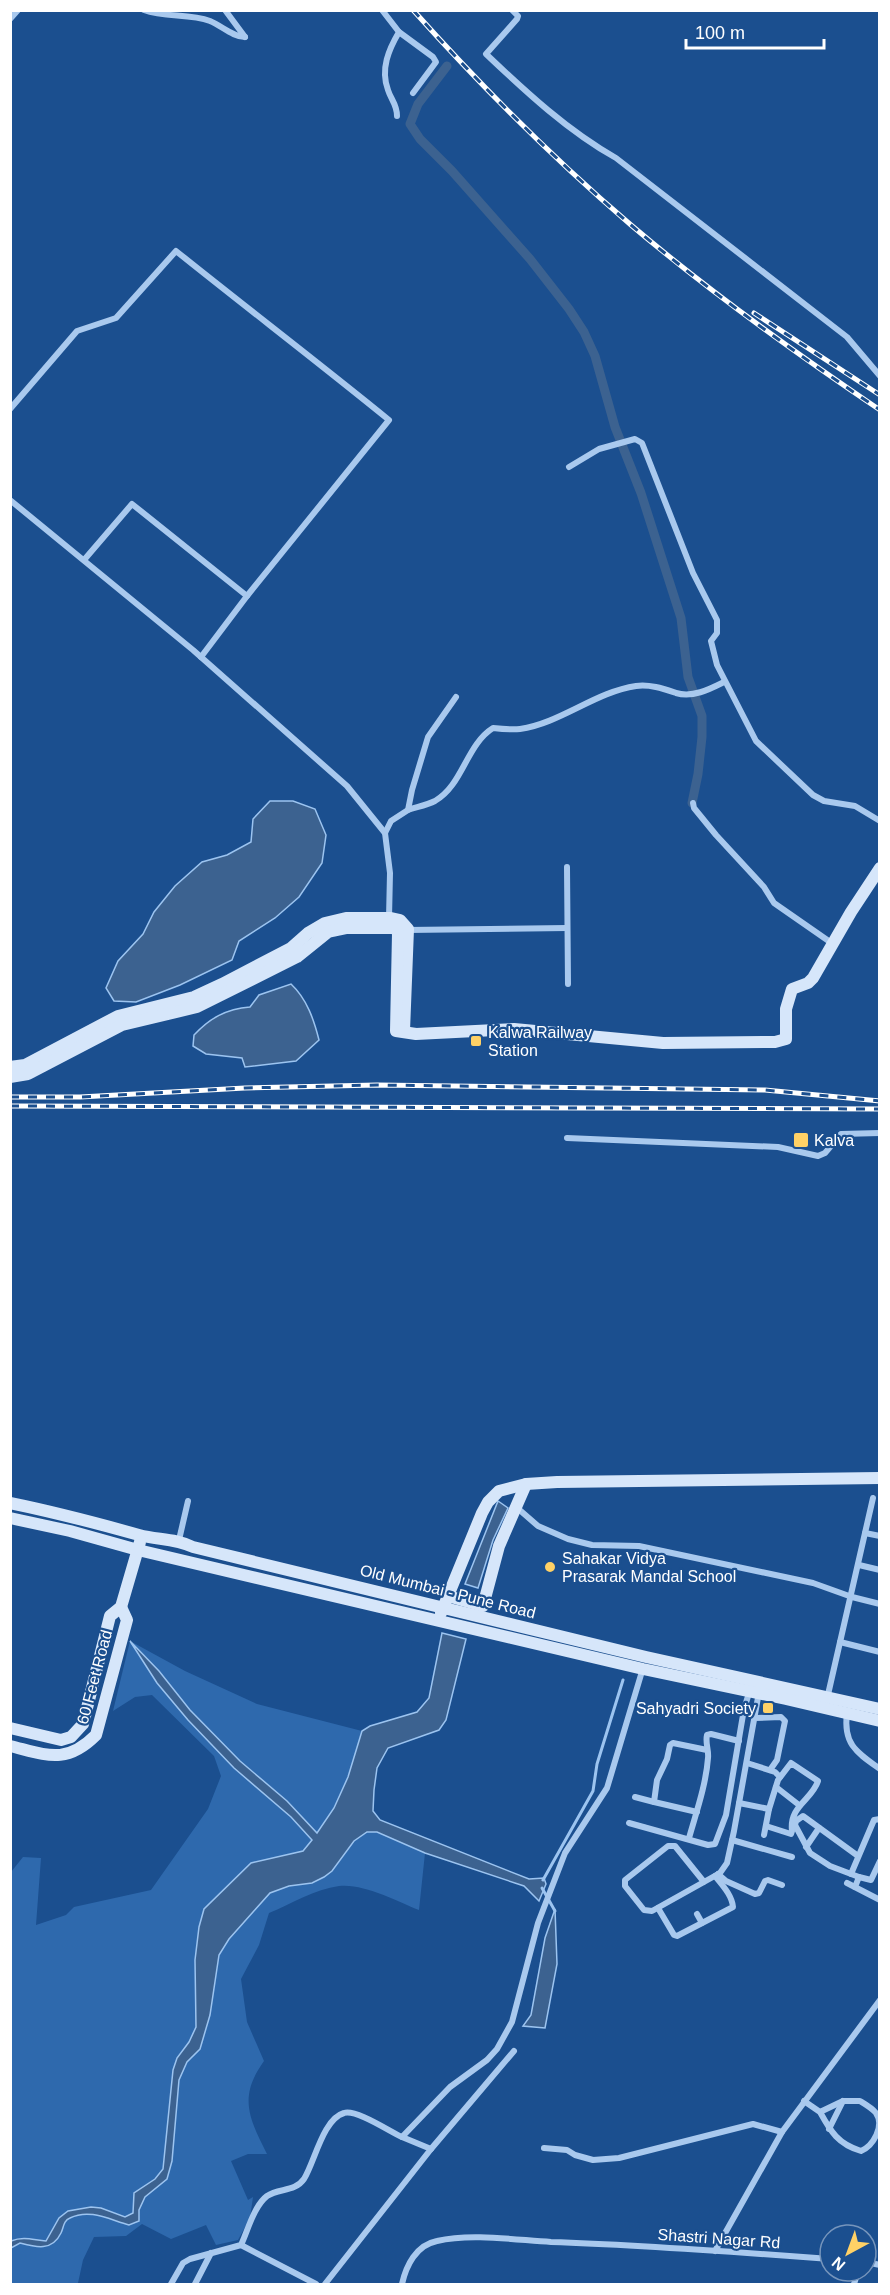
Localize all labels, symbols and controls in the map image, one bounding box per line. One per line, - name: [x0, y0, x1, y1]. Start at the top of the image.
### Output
- scale bar: [686, 12, 824, 50]
- text: 100 m: [695, 23, 745, 43]
- place label: Kalwa Railway Station: [488, 1024, 592, 1059]
- marker: Kalwa Railway Station: [469, 1034, 483, 1048]
- marker: Kalva: [792, 1131, 810, 1149]
- place label: Kalva: [814, 1132, 854, 1149]
- place label: Sahakar Vidya Prasarak Mandal School: [562, 1550, 736, 1585]
- marker: Sahakar Vidya Prasarak Mandal School: [543, 1560, 557, 1574]
- street label: Old Mumbai - Pune Road: [358, 1561, 538, 1622]
- street label: 60 Feet Road: [74, 1628, 115, 1726]
- place label: Sahyadri Society: [636, 1700, 756, 1717]
- marker: Sahyadri Society: [761, 1701, 775, 1715]
- north arrow: [818, 2223, 878, 2283]
- street label: Shastri Nagar Rd: [657, 2226, 781, 2251]
- text: N: [829, 2254, 848, 2274]

